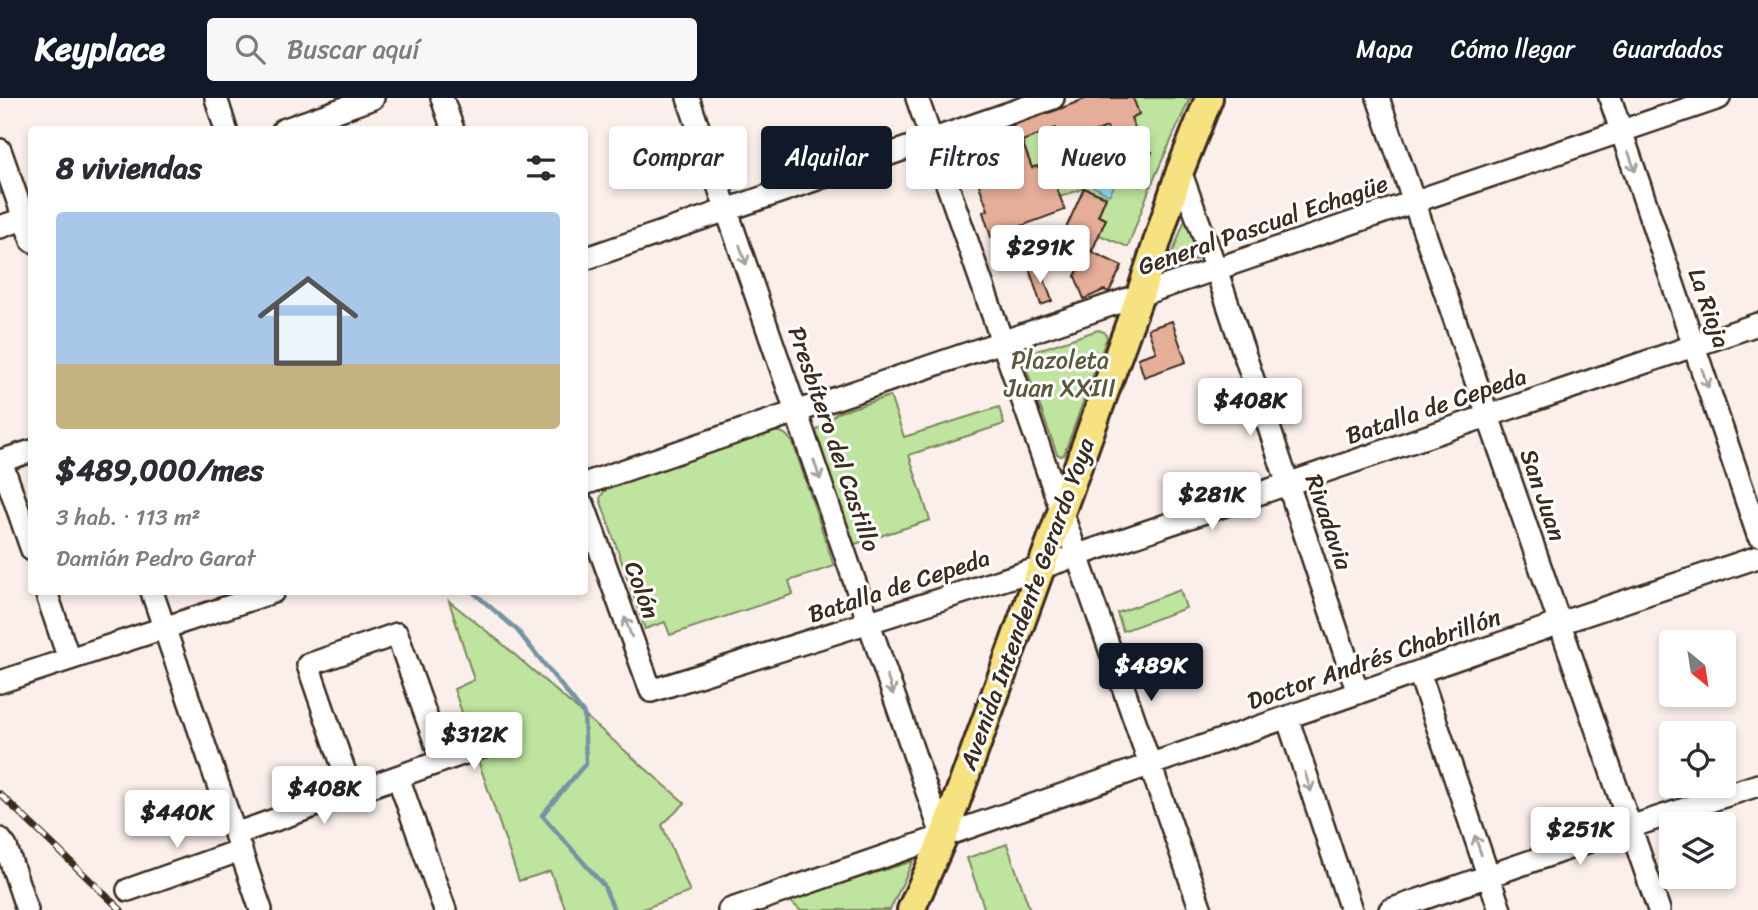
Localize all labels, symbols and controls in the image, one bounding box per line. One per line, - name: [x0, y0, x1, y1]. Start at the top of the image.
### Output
- search box: [207, 18, 697, 81]
- text: Keyplace: [35, 20, 165, 78]
- text: Buscar aquí: [287, 26, 420, 72]
- text: Mapa: [1356, 28, 1413, 70]
- text: Cómo llegar: [1451, 28, 1575, 70]
- text: Guardados: [1613, 28, 1723, 70]
- icon: search: [231, 30, 269, 68]
- chip: Comprar: [609, 126, 747, 189]
- chip: Alquilar: [761, 126, 892, 189]
- chip: Filtros: [906, 126, 1024, 189]
- chip: Nuevo: [1038, 126, 1150, 189]
- text: 8 viviendas: [56, 141, 202, 195]
- icon: filters: [522, 149, 560, 187]
- one-way arrow: [1627, 151, 1639, 173]
- street label: General Pascual Echagüe: [1132, 162, 1394, 288]
- pin: $291K: [991, 226, 1089, 285]
- text: $291K: [1007, 227, 1073, 268]
- one-way arrow: [738, 244, 750, 266]
- icon: home: [245, 258, 371, 384]
- street label: La Rioja: [1676, 262, 1742, 354]
- street label: Presbítero del Castillo: [776, 320, 892, 558]
- park label: Plazoleta Juan XXIII: [1003, 339, 1116, 409]
- street label: Batalla de Cepeda: [1340, 355, 1532, 457]
- one-way arrow: [1699, 367, 1712, 389]
- pin: $408K: [1201, 378, 1299, 438]
- text: $408K: [1214, 380, 1286, 421]
- street label: Avenida Intendente Gerardo Yoya: [947, 431, 1107, 777]
- text: $489,000/mes: [56, 443, 264, 497]
- street label: San Juan: [1508, 443, 1578, 547]
- one-way arrow: [812, 459, 824, 481]
- street label: Rivadavia: [1293, 468, 1365, 577]
- pin: $281K: [1163, 472, 1261, 532]
- text: $281K: [1179, 474, 1245, 515]
- text: 3 hab. · 113 m²: [56, 497, 201, 538]
- street label: Batalla de Cepeda: [803, 537, 995, 635]
- text: Damián Pedro Garat: [56, 538, 256, 579]
- street label: Colón: [612, 555, 672, 625]
- street label: Doctor Andrés Chabrillón: [1242, 596, 1507, 722]
- one-way arrow: [621, 616, 633, 638]
- north arrow: [1659, 630, 1736, 707]
- map controls: [1659, 630, 1736, 889]
- pin: $489K: [1102, 644, 1200, 703]
- text: $489K: [1115, 645, 1187, 686]
- one-way arrow: [885, 674, 897, 696]
- pin: $312K: [425, 712, 523, 772]
- text: $312K: [441, 714, 507, 755]
- button: locate: [1659, 721, 1736, 798]
- pin: $408K: [275, 766, 373, 826]
- text: $408K: [288, 768, 360, 809]
- one-way arrow: [1302, 771, 1315, 793]
- pin: $440K: [128, 790, 226, 850]
- text: $440K: [141, 792, 213, 833]
- pin: $251K: [1531, 808, 1629, 867]
- text: $251K: [1547, 809, 1613, 850]
- button: layers: [1659, 812, 1736, 889]
- one-way arrow: [1471, 835, 1483, 857]

